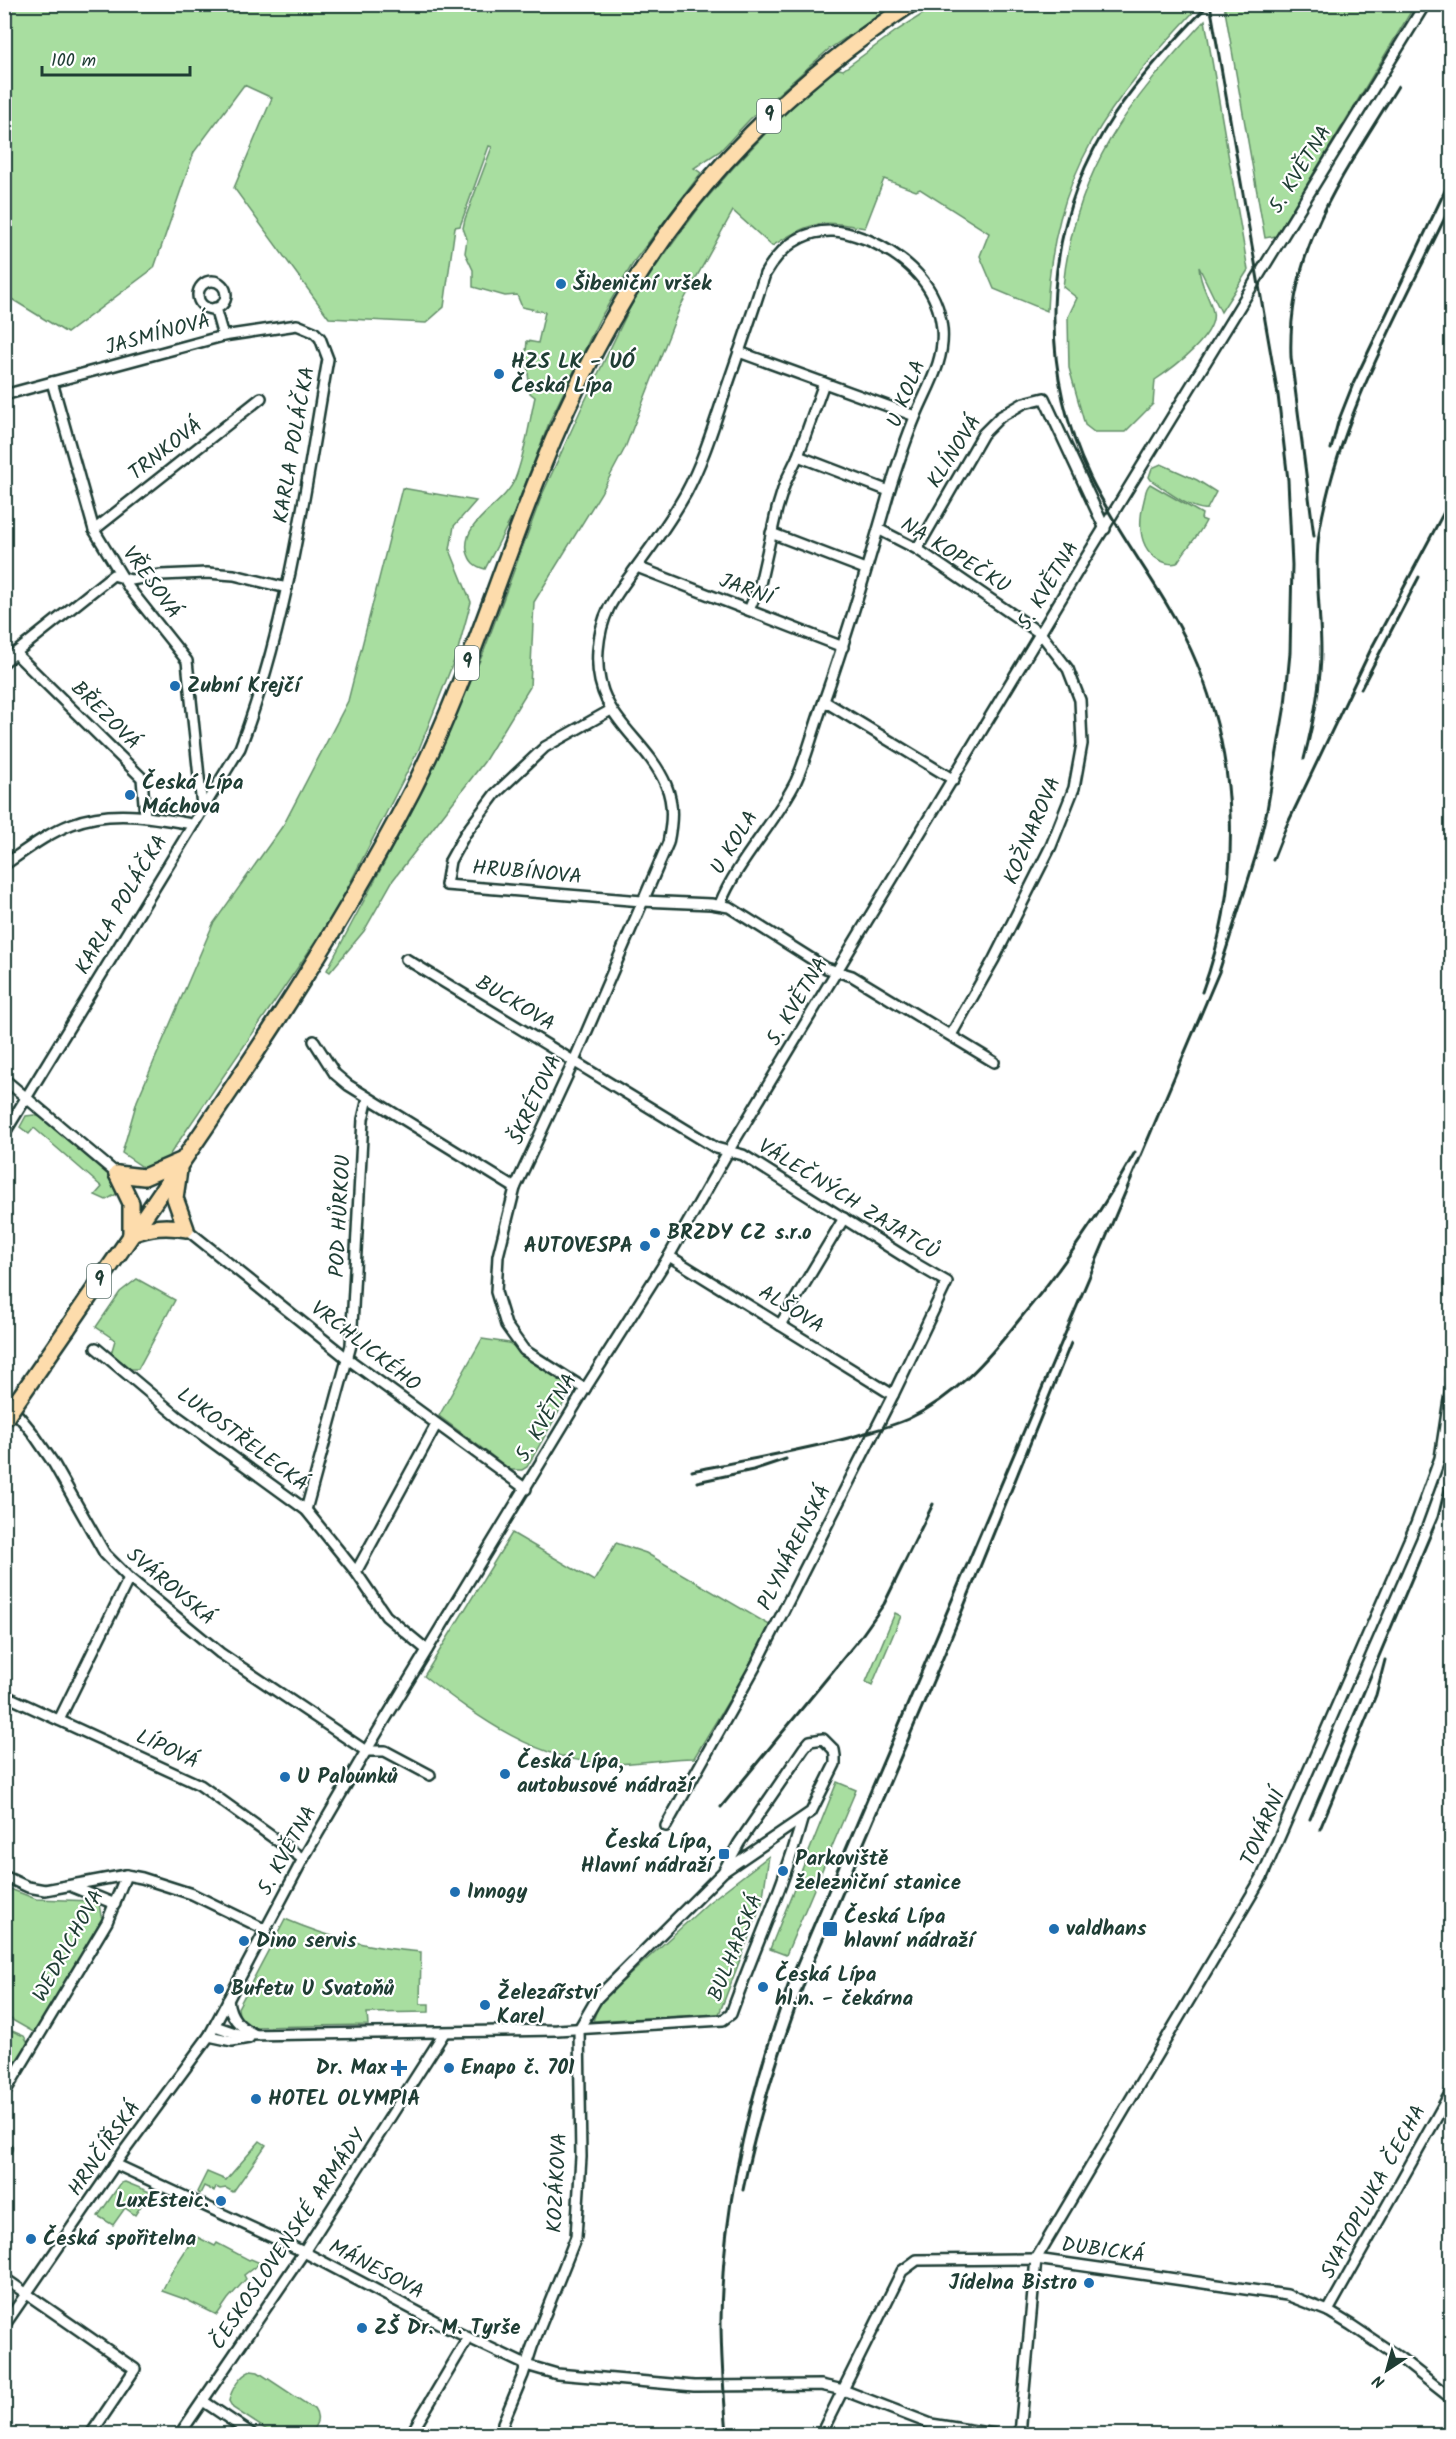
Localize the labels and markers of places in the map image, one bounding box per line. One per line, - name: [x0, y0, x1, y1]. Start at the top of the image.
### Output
- place label: Šibeniční vršek: [573, 268, 712, 301]
- marker: Šibeniční vršek: [554, 277, 568, 291]
- place label: HZS LK - UÓ Česká Lípa: [511, 346, 637, 403]
- marker: HZS LK - UÓ Česká Lípa: [492, 367, 506, 381]
- place label: Zubní Krejčí: [187, 670, 303, 703]
- marker: Zubní Krejčí: [168, 679, 182, 693]
- place label: Česká Lípa Máchova: [142, 767, 244, 824]
- marker: Česká Lípa Máchova: [123, 788, 137, 802]
- place label: BRZDY CZ s.r.o: [667, 1217, 812, 1250]
- marker: BRZDY CZ s.r.o: [648, 1226, 662, 1240]
- place label: AUTOVESPA: [524, 1230, 633, 1263]
- marker: AUTOVESPA: [638, 1239, 652, 1253]
- place label: Česká Lípa, autobusové nádraží: [517, 1746, 696, 1803]
- place label: U Palounků: [297, 1761, 398, 1794]
- marker: Česká Lípa, autobusové nádraží: [498, 1767, 512, 1781]
- marker: U Palounků: [278, 1770, 292, 1784]
- place label: Česká Lípa, Hlavní nádraží: [581, 1826, 716, 1883]
- place label: Parkoviště železniční stanice: [795, 1843, 961, 1900]
- marker: Česká Lípa, Hlavní nádraží: [717, 1847, 731, 1861]
- marker: Parkoviště železniční stanice: [776, 1864, 790, 1878]
- place label: Innogy: [467, 1876, 527, 1909]
- marker: Innogy: [448, 1885, 462, 1899]
- place label: Česká Lípa hlavní nádraží: [844, 1901, 977, 1958]
- place label: valdhans: [1066, 1913, 1147, 1946]
- marker: Česká Lípa hlavní nádraží: [821, 1920, 839, 1938]
- marker: valdhans: [1047, 1922, 1061, 1936]
- place label: Dino servis: [256, 1925, 357, 1958]
- marker: Dino servis: [237, 1934, 251, 1948]
- place label: Česká Lípa hl.n. - čekárna: [775, 1959, 913, 2016]
- place label: Bufetu U Svatoňů: [231, 1973, 395, 2006]
- place label: Železářství Karel: [497, 1977, 602, 2034]
- marker: Česká Lípa hl.n. - čekárna: [756, 1980, 770, 1994]
- marker: Bufetu U Svatoňů: [212, 1982, 226, 1996]
- marker: Železářství Karel: [478, 1998, 492, 2012]
- place label: Dr. Max: [316, 2052, 388, 2085]
- place label: Enapo č. 701: [461, 2052, 575, 2085]
- marker: Dr. Max: [392, 2061, 406, 2075]
- marker: Enapo č. 701: [442, 2061, 456, 2075]
- place label: HOTEL OLYMPIA: [268, 2083, 421, 2116]
- marker: HOTEL OLYMPIA: [249, 2092, 263, 2106]
- place label: LuxEsteic.: [116, 2185, 209, 2218]
- marker: LuxEsteic.: [214, 2194, 228, 2208]
- place label: Česká spořitelna: [43, 2223, 197, 2256]
- marker: Česká spořitelna: [24, 2232, 38, 2246]
- place label: Jídelna Bistro: [949, 2267, 1077, 2300]
- marker: Jídelna Bistro: [1082, 2276, 1096, 2290]
- place label: ZŠ Dr. M. Tyrše: [374, 2312, 521, 2345]
- marker: ZŠ Dr. M. Tyrše: [355, 2321, 369, 2335]

